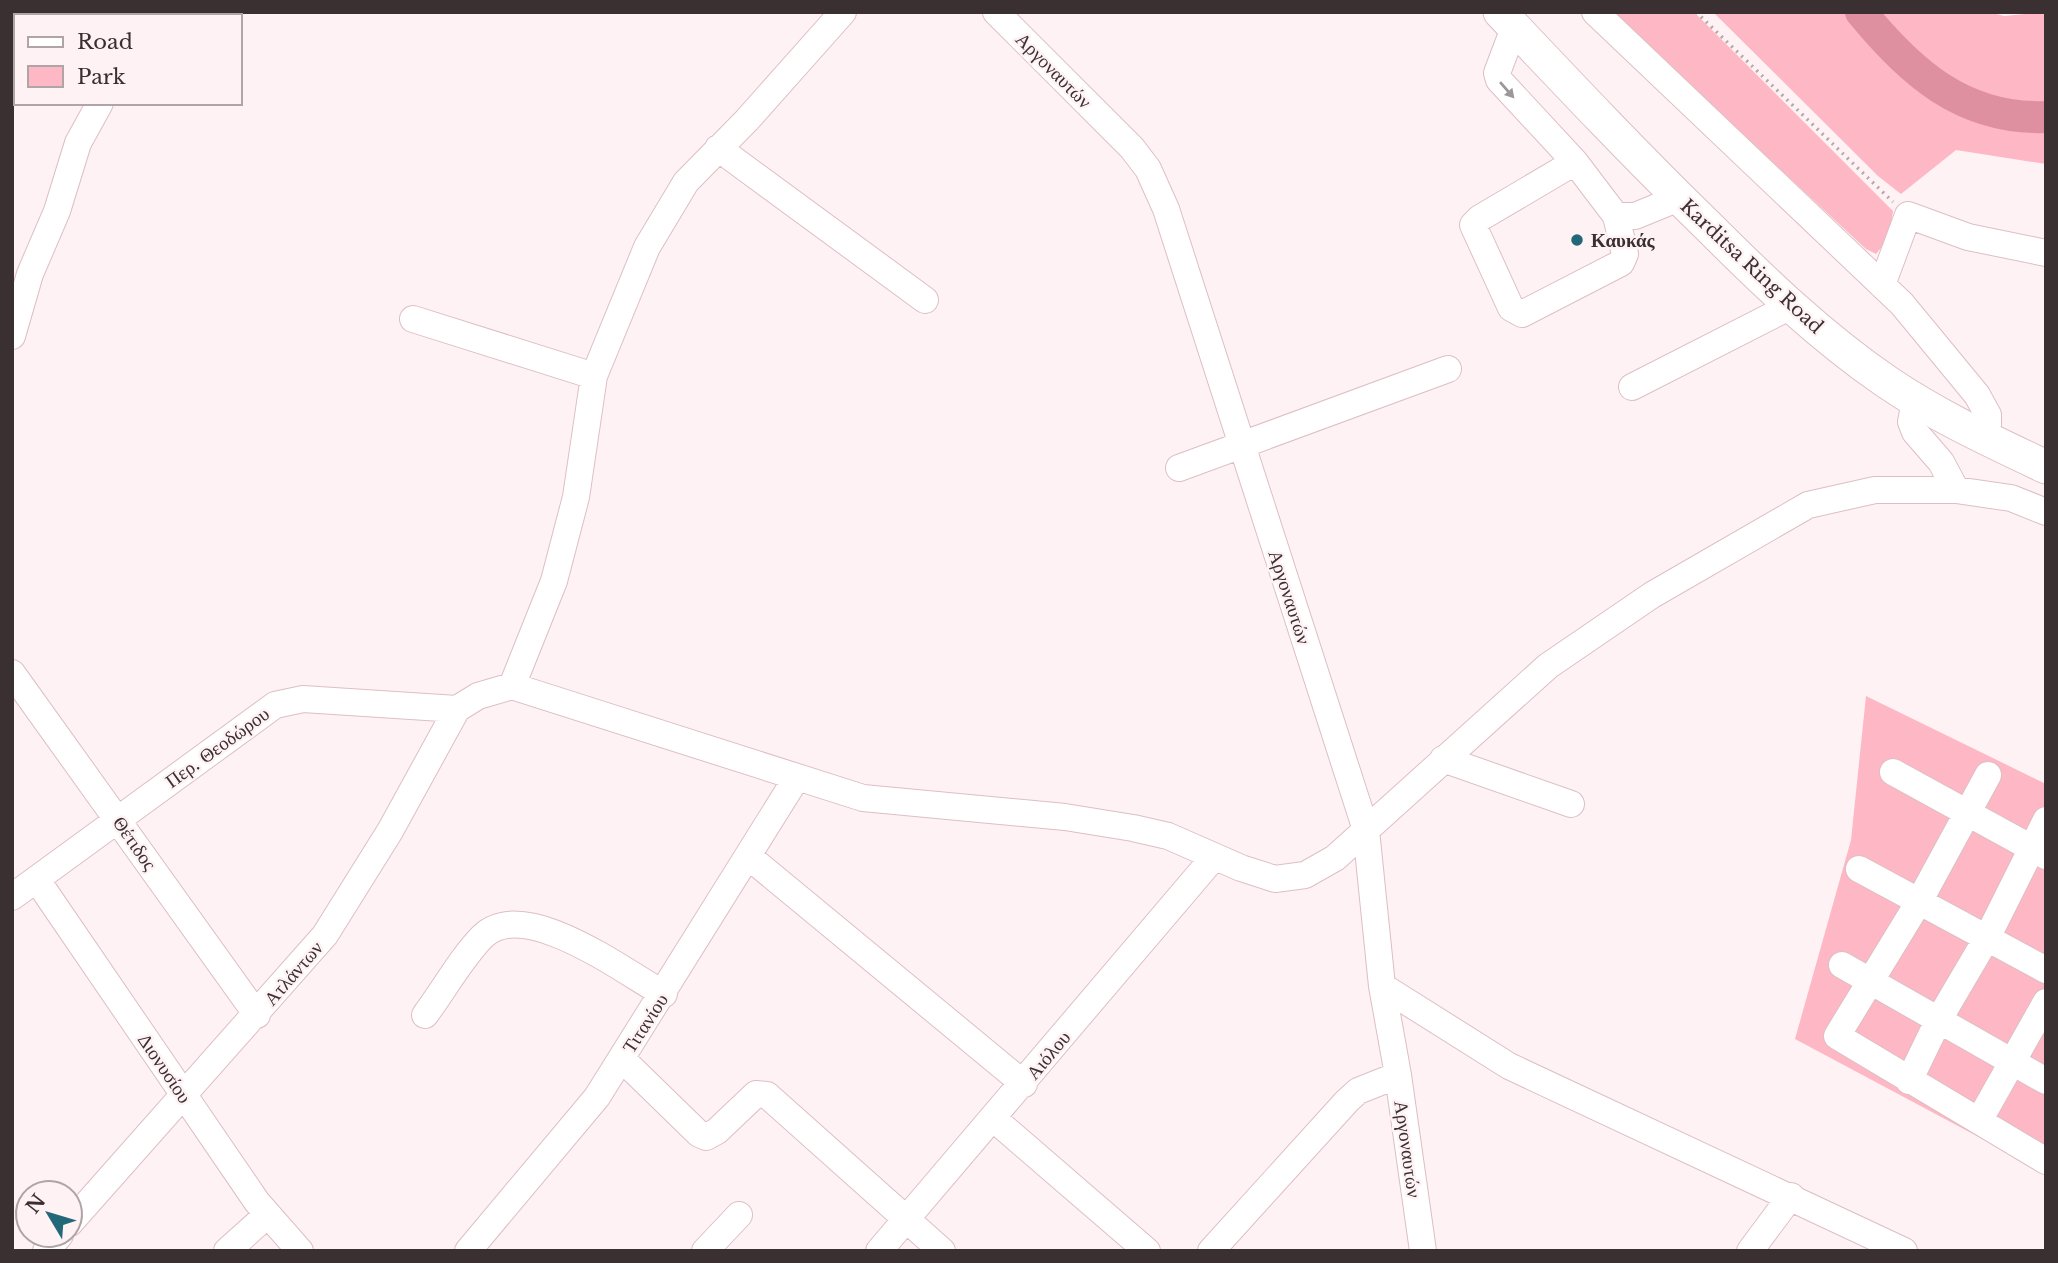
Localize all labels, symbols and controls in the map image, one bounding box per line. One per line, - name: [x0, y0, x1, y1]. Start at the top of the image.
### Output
- legend: [14, 14, 242, 105]
- street label: Αργοναυτών: [1011, 28, 1097, 113]
- text: Road: [77, 29, 133, 55]
- text: Park: [77, 64, 126, 90]
- one-way arrow: [1499, 81, 1515, 99]
- street label: Karditsa Ring Road: [1676, 194, 1828, 339]
- place label: Καυκάς: [1591, 229, 1655, 252]
- marker: Καυκάς: [1569, 232, 1585, 248]
- street label: Αργοναυτών: [1263, 547, 1316, 648]
- street label: Περ. Θεοδώρου: [161, 702, 274, 793]
- street label: Θέτιδος: [108, 812, 162, 875]
- street label: Ατλάντων: [259, 936, 328, 1010]
- street label: Τιτανίου: [618, 989, 673, 1057]
- street label: Αιόλου: [1021, 1026, 1075, 1084]
- street label: Διονυσίου: [133, 1029, 196, 1107]
- street label: Αργοναυτών: [1389, 1099, 1426, 1199]
- north arrow: [14, 1179, 84, 1249]
- text: N: [21, 1190, 51, 1218]

